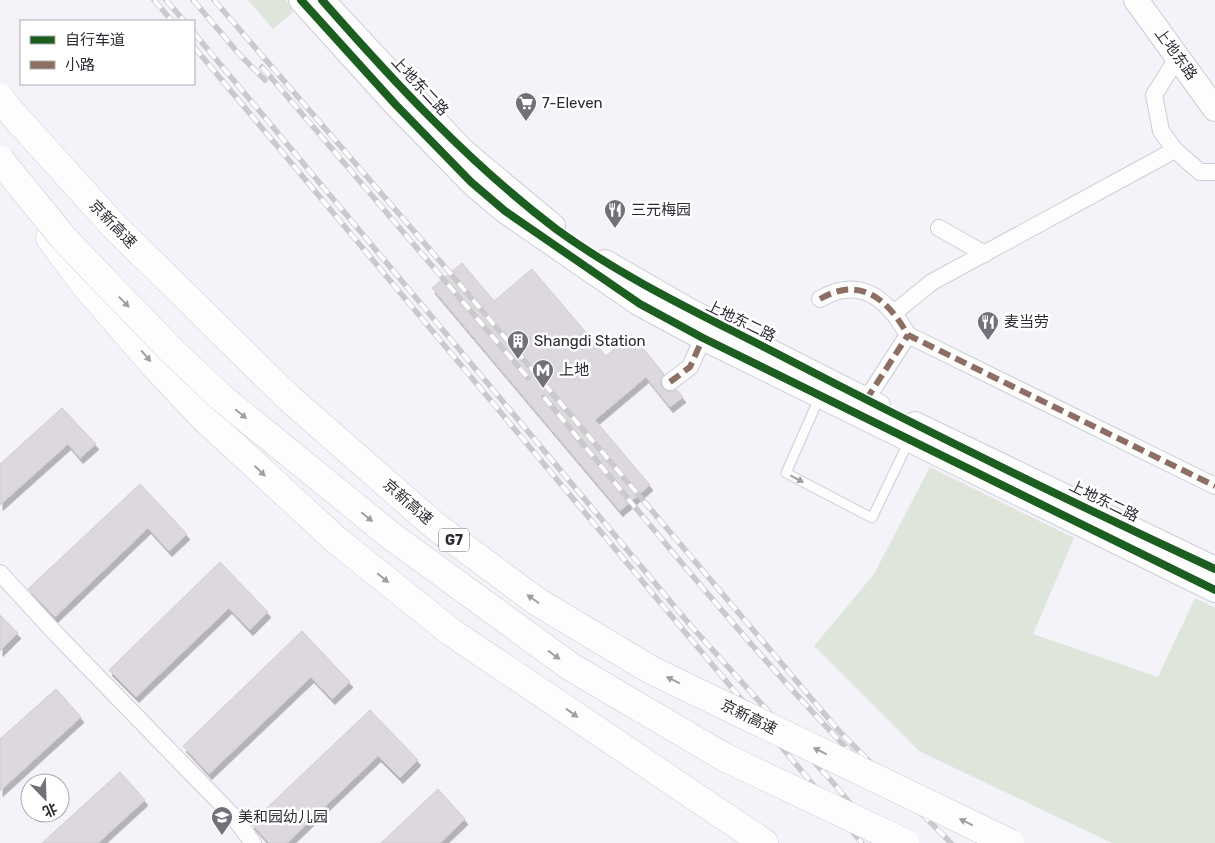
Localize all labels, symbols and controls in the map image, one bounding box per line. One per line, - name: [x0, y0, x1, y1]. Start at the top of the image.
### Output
- legend: [20, 20, 195, 85]
- street label: 上地东路: [1151, 24, 1201, 84]
- text: 自行车道: [65, 31, 125, 49]
- street label: 上地东二路: [388, 52, 452, 120]
- text: 小路: [65, 56, 95, 74]
- supermarket icon: 7-Eleven: [514, 91, 538, 122]
- place label: 7-Eleven: [542, 94, 603, 112]
- street label: 京新高速: [86, 196, 140, 252]
- restaurant icon: 三元梅园: [603, 198, 627, 229]
- place label: 三元梅园: [631, 201, 691, 219]
- one-way arrow: [118, 296, 130, 308]
- street label: 上地东二路: [703, 296, 779, 346]
- restaurant icon: 麦当劳: [976, 310, 1000, 341]
- place label: 麦当劳: [1004, 313, 1049, 331]
- building icon: Shangdi Station: [506, 329, 530, 360]
- place label: Shangdi Station: [534, 332, 646, 350]
- one-way arrow: [141, 349, 152, 362]
- metro station icon: 上地: [531, 358, 555, 389]
- place label: 上地: [559, 361, 589, 379]
- one-way arrow: [235, 409, 248, 420]
- one-way arrow: [254, 465, 266, 477]
- one-way arrow: [790, 475, 804, 483]
- street label: 京新高速: [379, 476, 437, 528]
- street label: 上地东二路: [1066, 476, 1142, 526]
- one-way arrow: [361, 511, 374, 522]
- road number: G7: [439, 528, 469, 552]
- one-way arrow: [376, 572, 389, 583]
- one-way arrow: [526, 594, 540, 604]
- one-way arrow: [547, 650, 561, 660]
- one-way arrow: [666, 676, 680, 684]
- street label: 京新高速: [718, 696, 780, 738]
- one-way arrow: [565, 708, 578, 718]
- one-way arrow: [813, 747, 827, 755]
- north arrow: [20, 773, 70, 823]
- text: 北: [40, 799, 60, 820]
- school or university icon: 美和园幼儿园: [210, 805, 234, 836]
- place label: 美和园幼儿园: [238, 808, 328, 826]
- one-way arrow: [959, 818, 973, 826]

